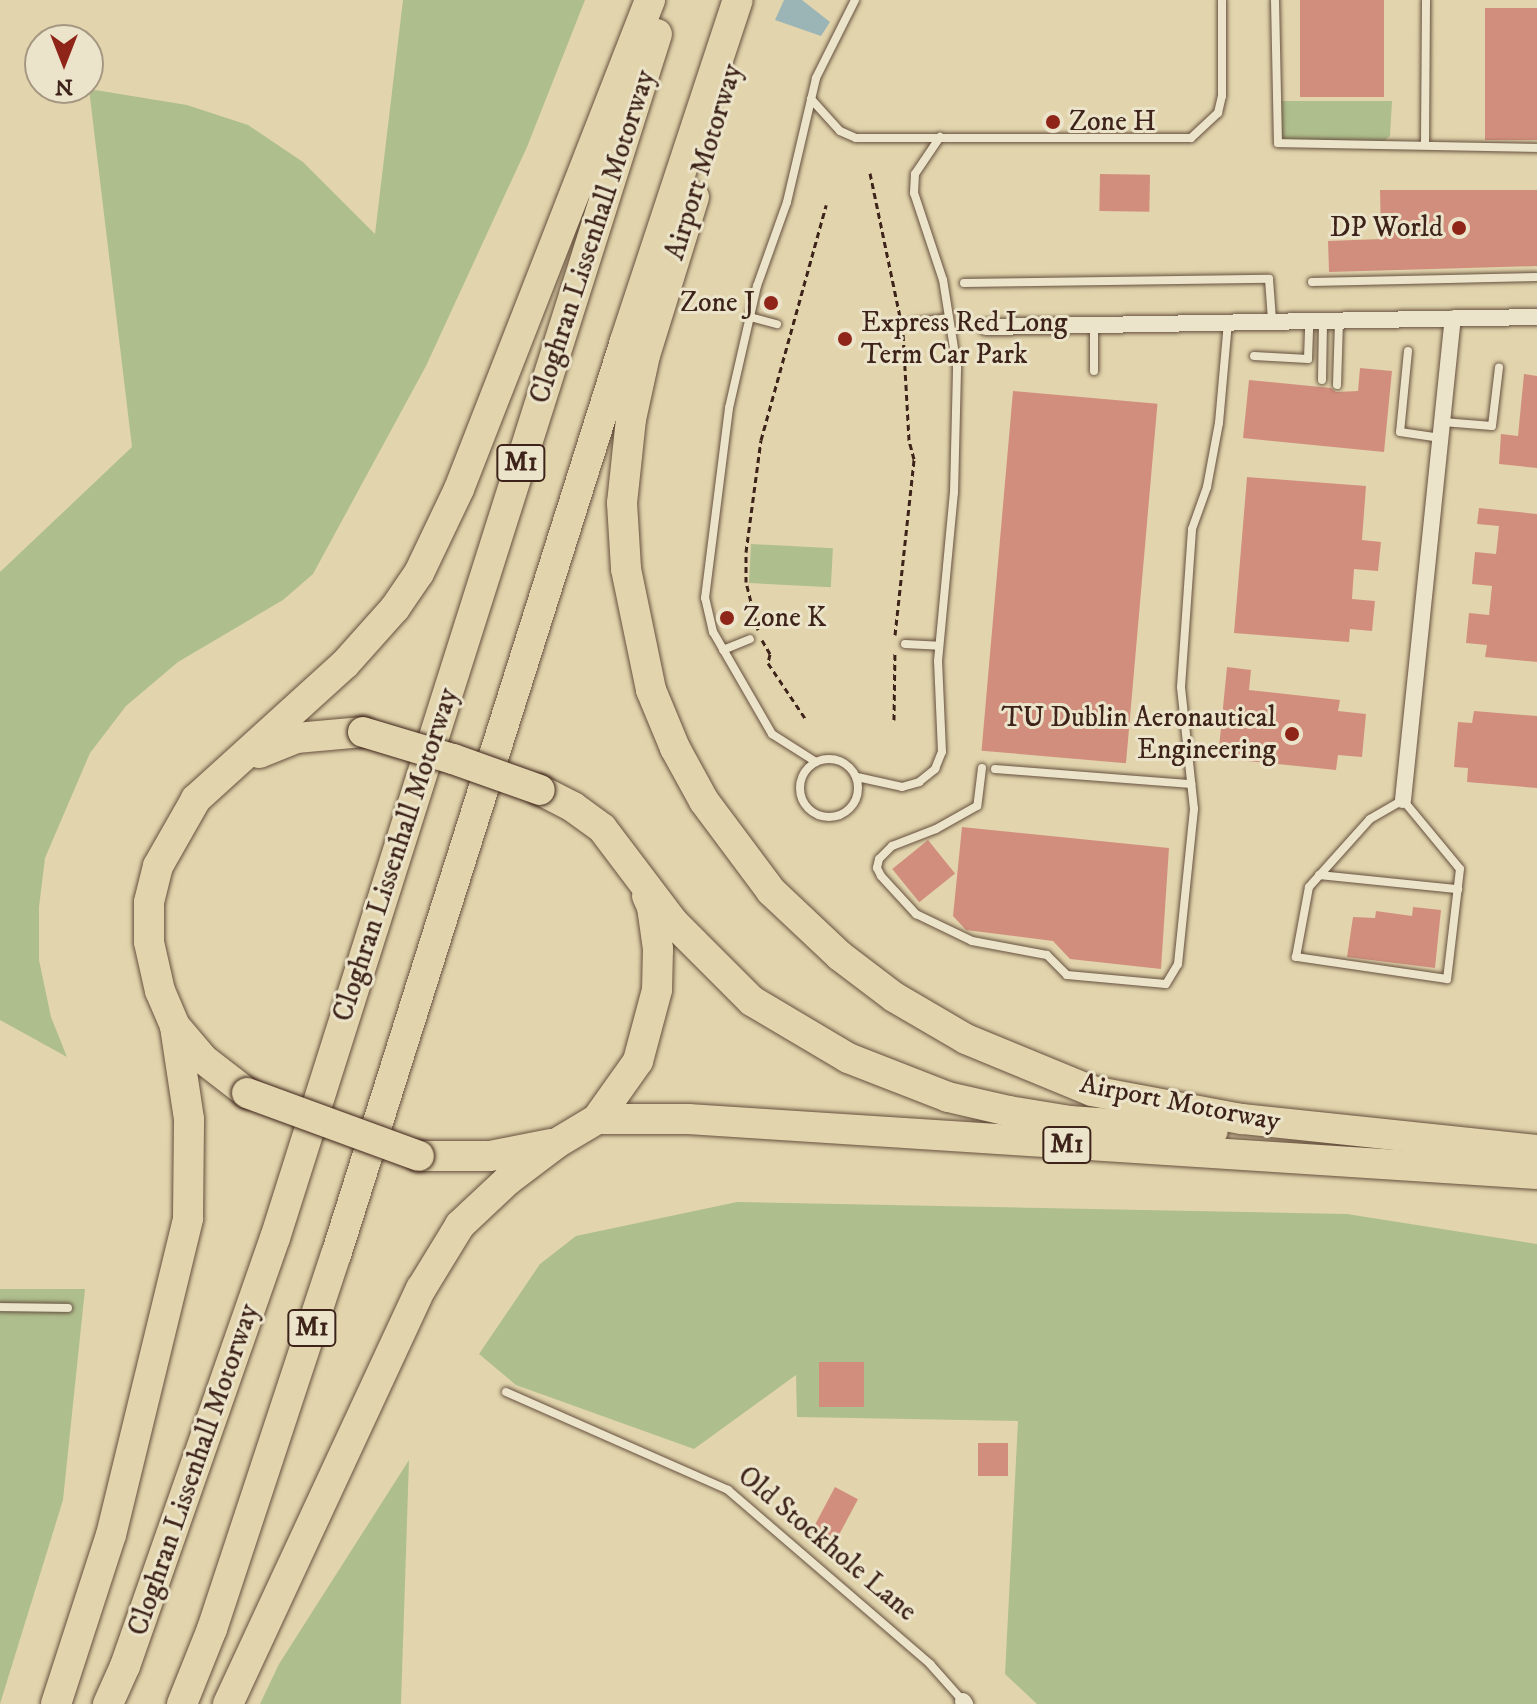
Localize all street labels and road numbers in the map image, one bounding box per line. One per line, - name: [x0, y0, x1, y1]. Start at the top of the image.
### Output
- street label: Airport Motorway: [658, 60, 750, 264]
- street label: Cloghran Lissenhall Motorway: [523, 66, 663, 408]
- road number: M1: [495, 441, 547, 485]
- street label: Cloghran Lissenhall Motorway: [326, 684, 466, 1026]
- street label: Airport Motorway: [1077, 1067, 1283, 1139]
- road number: M1: [1041, 1123, 1093, 1167]
- street label: Cloghran Lissenhall Motorway: [121, 1300, 267, 1640]
- road number: M1: [286, 1306, 338, 1350]
- street label: Old Stockhole Lane: [731, 1459, 923, 1629]

